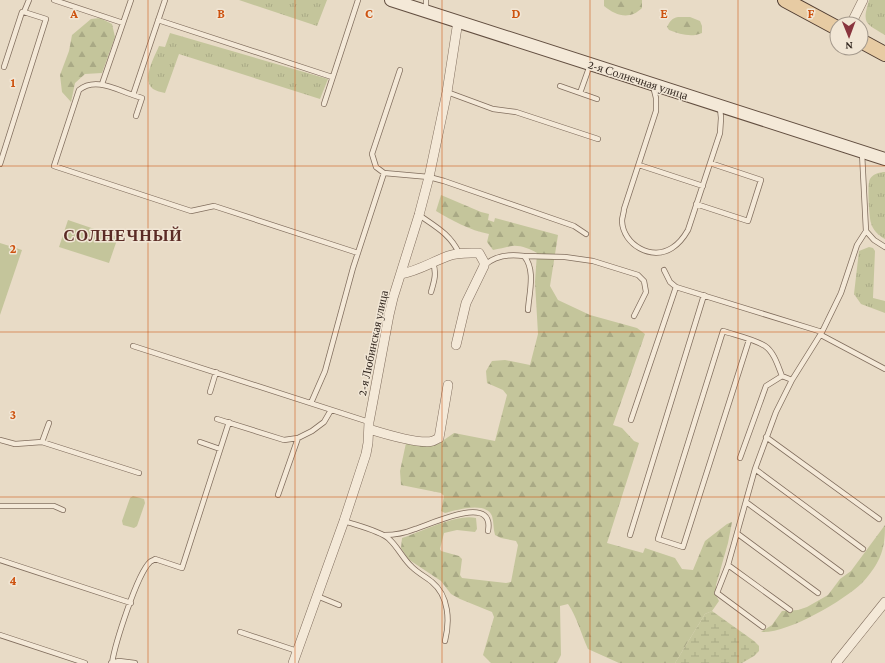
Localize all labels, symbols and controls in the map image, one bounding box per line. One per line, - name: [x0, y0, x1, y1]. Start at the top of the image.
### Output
- text: A: [69, 6, 78, 21]
- text: B: [217, 6, 225, 21]
- text: C: [365, 6, 373, 21]
- text: D: [512, 6, 521, 21]
- text: E: [660, 6, 668, 21]
- text: F: [808, 6, 815, 21]
- north arrow: [829, 16, 869, 56]
- text: N: [845, 40, 853, 52]
- street label: 2-я Солнечная улица: [586, 57, 690, 103]
- text: 1: [11, 75, 16, 90]
- district label: СОЛНЕЧНЫЙ: [63, 226, 183, 244]
- text: 2: [10, 241, 17, 256]
- street label: 2-я Любинская улица: [355, 288, 391, 397]
- text: 3: [10, 407, 16, 422]
- text: 4: [9, 573, 17, 588]

